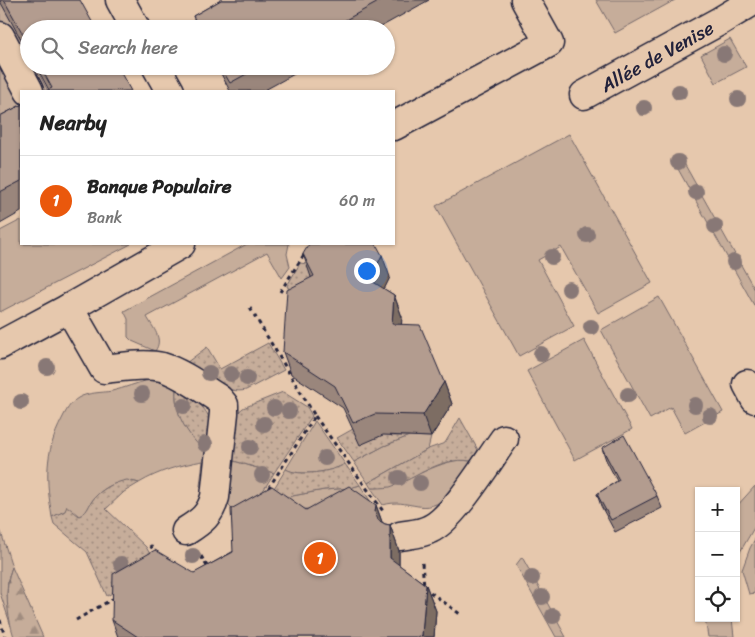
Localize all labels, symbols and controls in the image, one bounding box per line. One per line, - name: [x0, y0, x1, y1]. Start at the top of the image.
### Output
- street label: Allée de Venise: [594, 11, 720, 102]
- search box: [20, 20, 395, 75]
- text: Search here: [78, 31, 178, 64]
- icon: search: [38, 34, 66, 62]
- text: Nearby: [40, 104, 106, 142]
- text: Banque Populaire: [87, 170, 231, 203]
- text: 1: [53, 186, 59, 215]
- text: 60 m: [339, 186, 375, 215]
- text: Bank: [87, 203, 122, 232]
- your location: [354, 258, 380, 284]
- map controls: [695, 487, 740, 622]
- button: +: [695, 487, 740, 532]
- button: −: [695, 532, 740, 577]
- pin: 1: [304, 539, 336, 577]
- button: locate: [695, 577, 740, 622]

